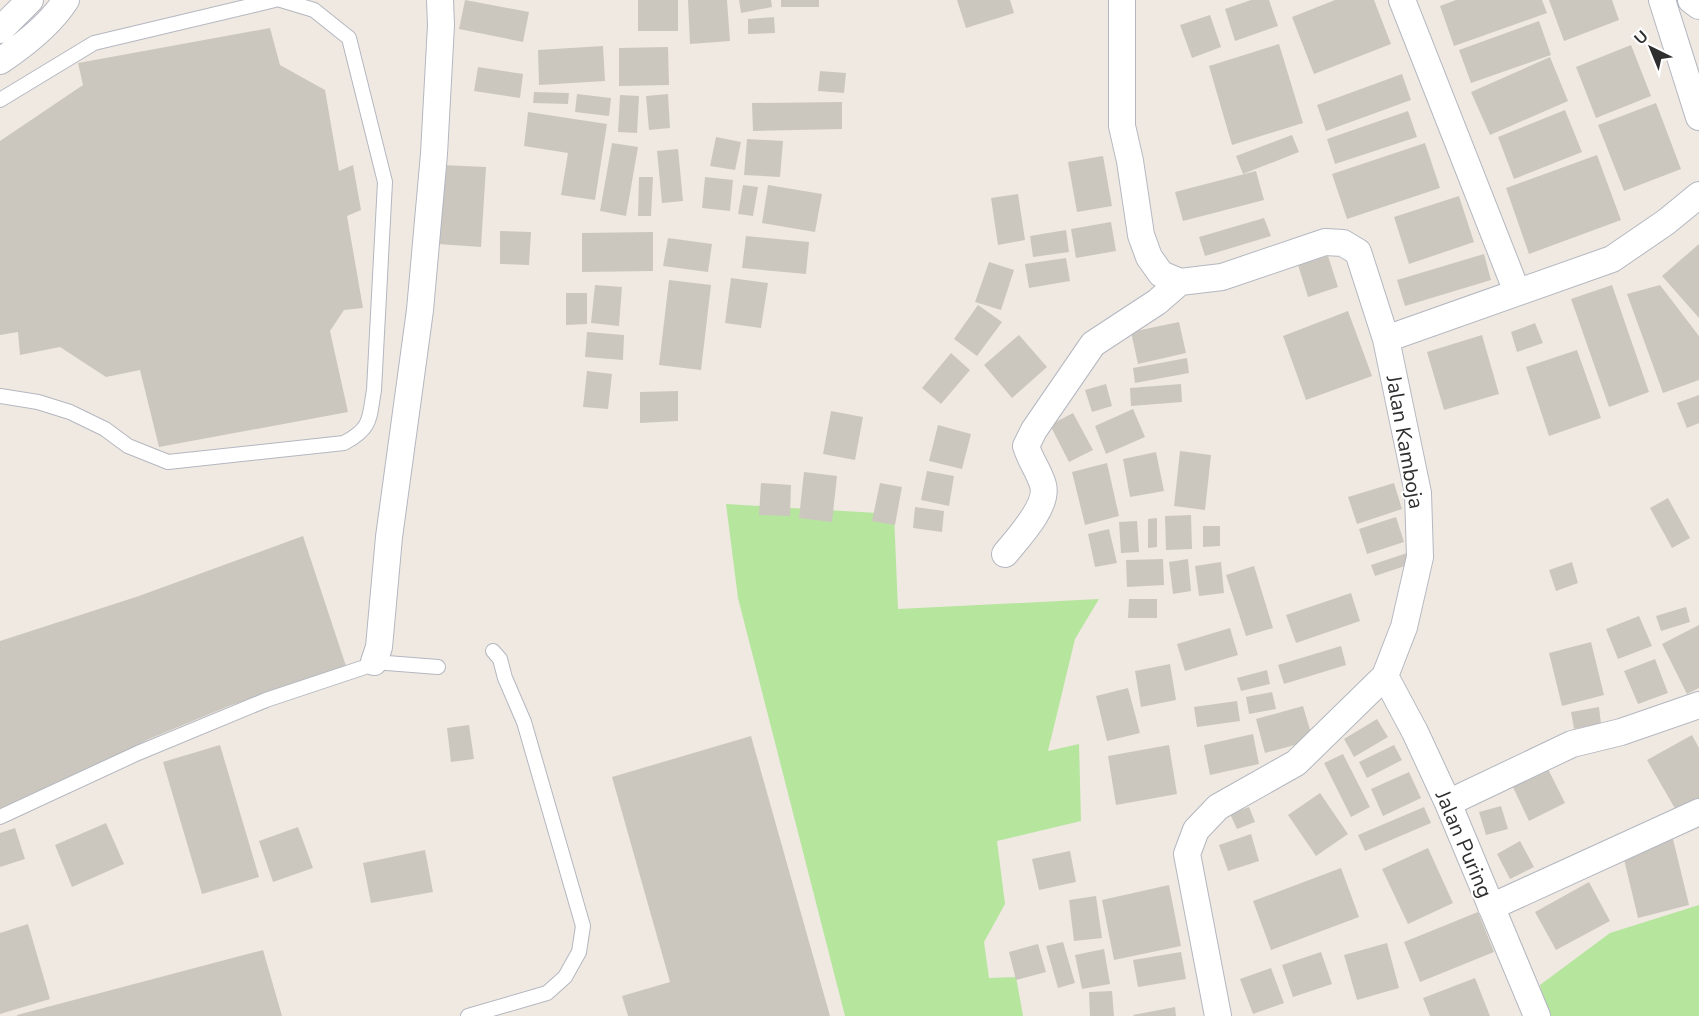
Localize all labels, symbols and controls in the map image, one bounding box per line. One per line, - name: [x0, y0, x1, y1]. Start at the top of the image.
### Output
- north arrow: [1621, 18, 1681, 78]
- text: U: [1630, 26, 1653, 50]
- street label: Jalan Kamboja: [1379, 372, 1430, 511]
- street label: Jalan Puring: [1428, 785, 1499, 902]

